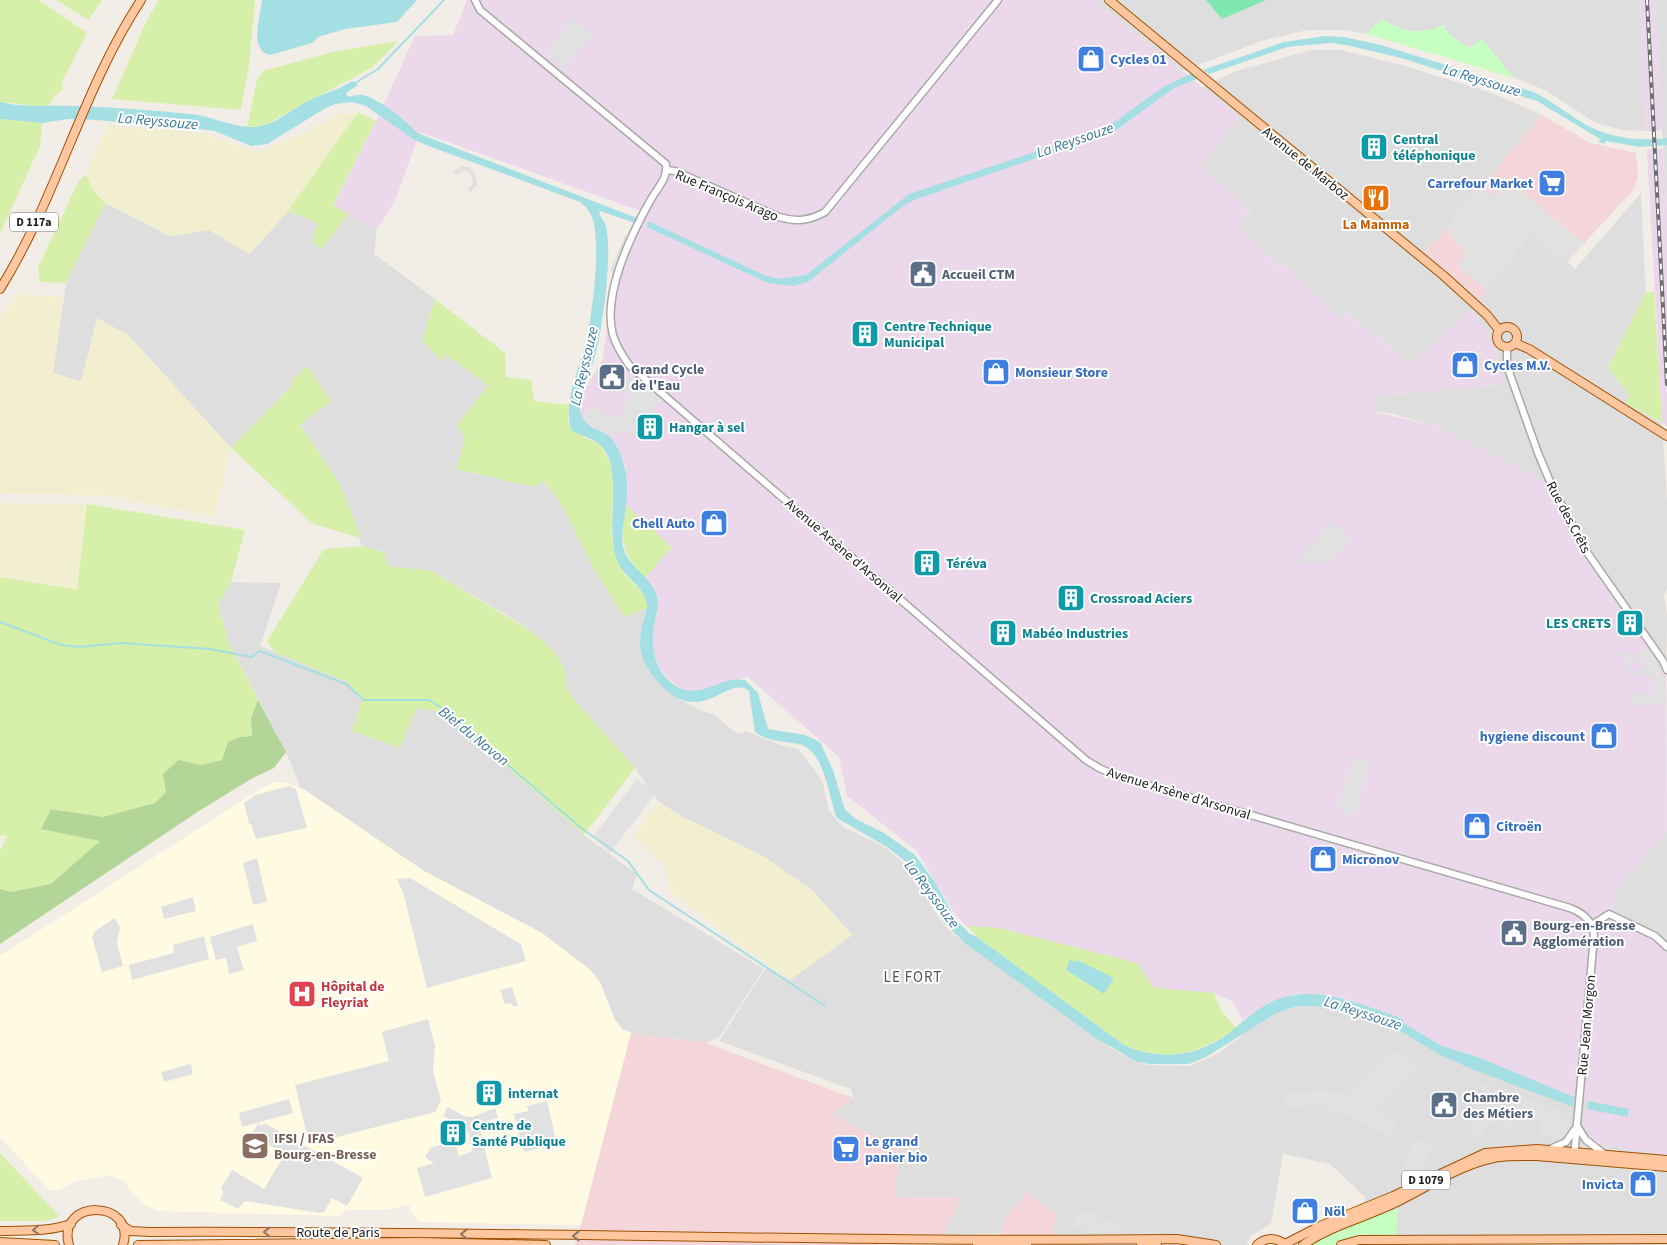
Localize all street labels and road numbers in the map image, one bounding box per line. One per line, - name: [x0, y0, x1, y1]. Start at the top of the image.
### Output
- street label: Avenue de Marboz: [1258, 122, 1353, 205]
- street label: Rue François Arago: [672, 165, 781, 227]
- road number: D 117a: [10, 212, 58, 232]
- street label: Rue des Crêts: [1541, 478, 1595, 557]
- street label: Avenue Arsène d'Arsonval: [780, 494, 907, 608]
- street label: Avenue Arsène d'Arsonval: [1104, 763, 1254, 825]
- street label: Rue Jean Morgon: [1573, 974, 1601, 1076]
- road number: D 1079: [1402, 1170, 1450, 1190]
- street label: Route de Paris: [296, 1223, 380, 1243]

